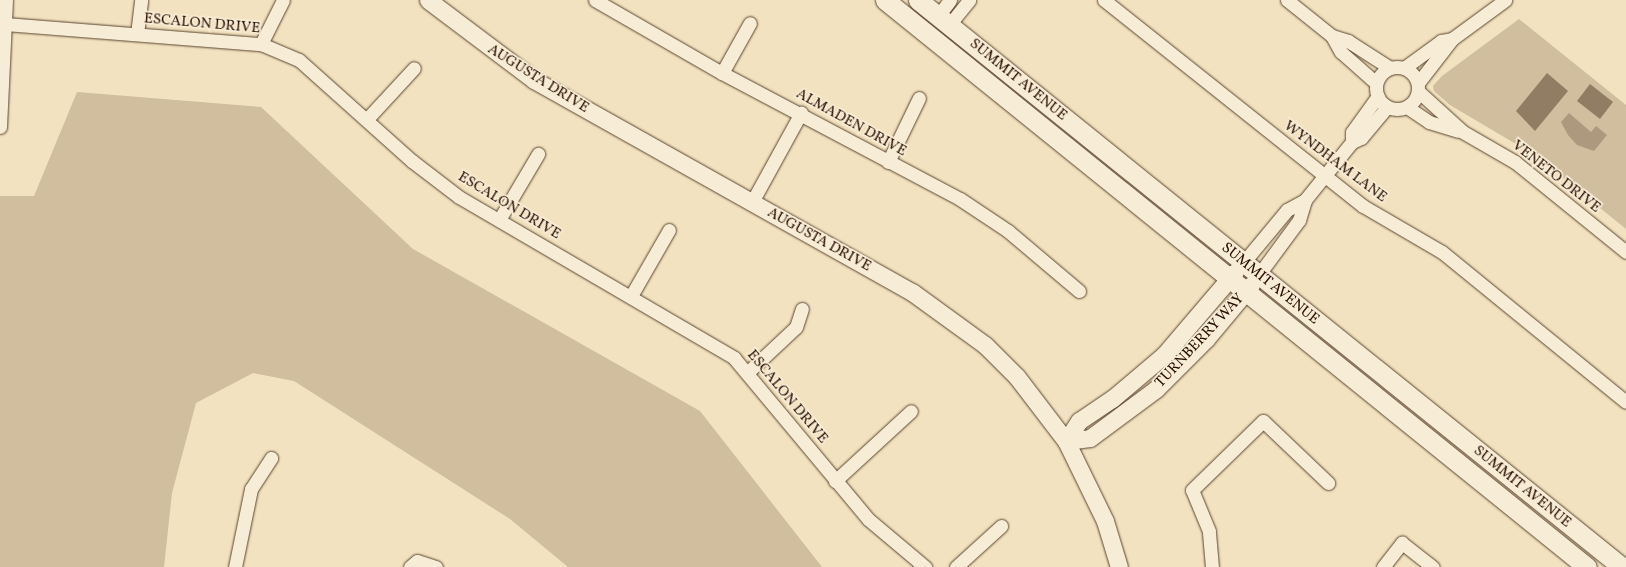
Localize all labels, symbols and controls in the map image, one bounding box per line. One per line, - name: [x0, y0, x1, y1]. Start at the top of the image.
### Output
- street label: ESCALON DRIVE: [143, 10, 261, 38]
- street label: SUMMIT AVENUE: [965, 35, 1071, 125]
- street label: AUGUSTA DRIVE: [484, 41, 592, 117]
- street label: ALMADEN DRIVE: [793, 85, 909, 161]
- street label: WYNDHAM LANE: [1280, 117, 1390, 207]
- street label: VENETO DRIVE: [1508, 137, 1604, 217]
- street label: ESCALON DRIVE: [454, 168, 564, 244]
- street label: AUGUSTA DRIVE: [764, 204, 874, 276]
- street label: SUMMIT AVENUE: [1217, 239, 1323, 329]
- street label: TURNBERRY WAY: [1151, 290, 1249, 392]
- street label: ESCALON DRIVE: [743, 347, 831, 447]
- street label: SUMMIT AVENUE: [1469, 442, 1575, 532]

